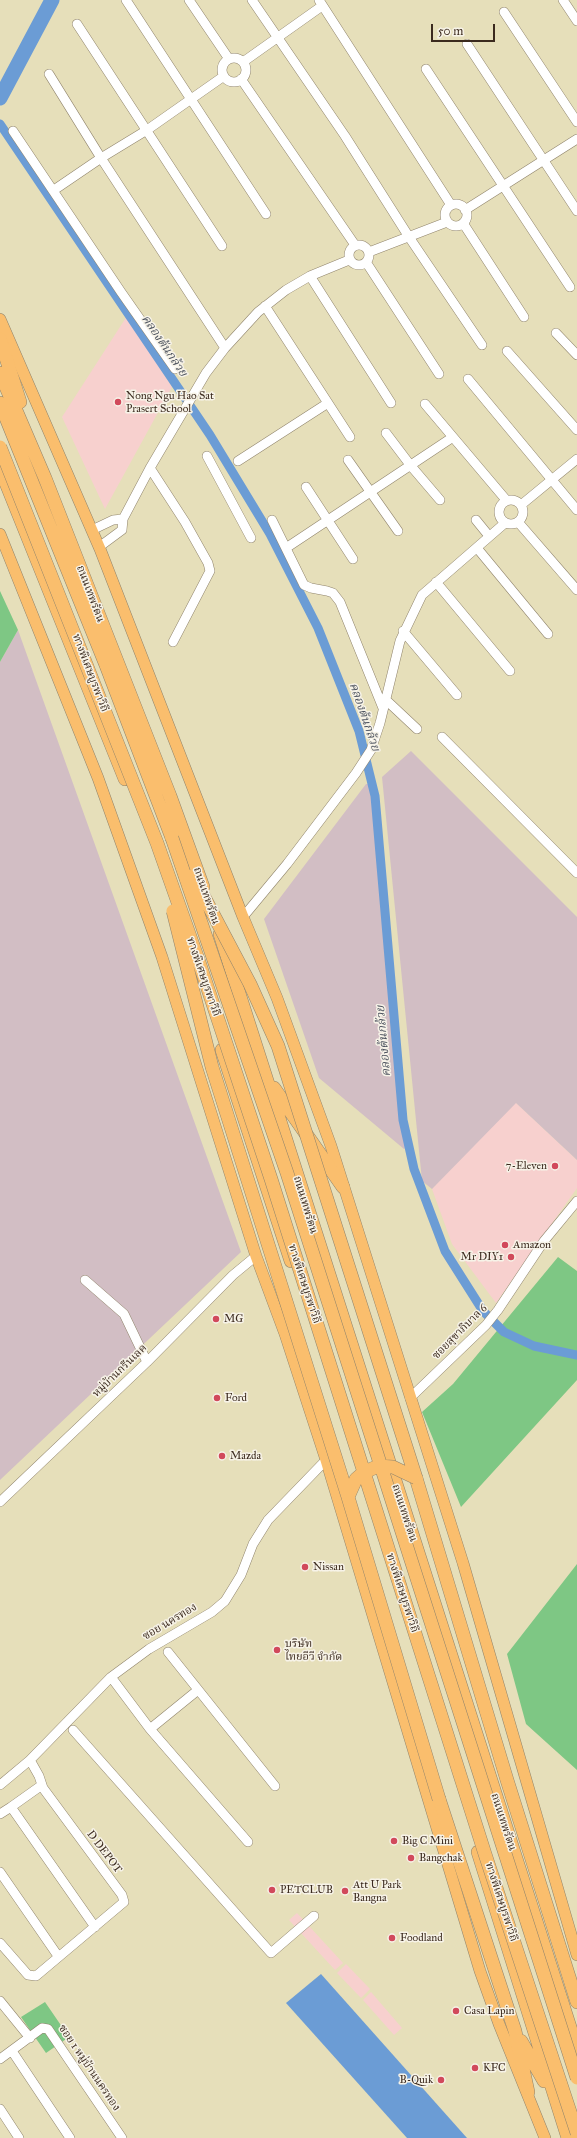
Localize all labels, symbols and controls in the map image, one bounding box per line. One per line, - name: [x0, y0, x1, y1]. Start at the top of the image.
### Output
- scale bar: [433, 16, 497, 42]
- text: 50 m: [438, 24, 463, 38]
- water label: คลองต้นกล้วย: [138, 312, 190, 380]
- place label: Nong Ngu Hao Sat Prasert School: [126, 389, 214, 415]
- marker: Nong Ngu Hao Sat Prasert School: [113, 397, 123, 407]
- street label: ถนนเทพรัตน: [73, 564, 107, 624]
- street label: ทางพิเศษบูรพาวิถี: [69, 632, 111, 714]
- water label: คลองต้นกล้วย: [346, 681, 382, 753]
- street label: ถนนเทพรัตน: [190, 866, 222, 926]
- street label: ทางพิเศษบูรพาวิถี: [183, 936, 223, 1018]
- water label: คลองต้นกล้วย: [374, 1005, 394, 1077]
- place label: 7-Eleven: [506, 1159, 547, 1173]
- marker: 7-Eleven: [550, 1161, 560, 1171]
- street label: ถนนเทพรัตน: [290, 1174, 320, 1236]
- place label: Amazon: [513, 1238, 551, 1252]
- marker: Amazon: [500, 1240, 510, 1250]
- street label: ทางพิเศษบูรพาวิถี: [285, 1243, 323, 1325]
- place label: Mr DIY1: [461, 1250, 503, 1264]
- marker: Mr DIY1: [506, 1252, 516, 1262]
- street label: ซอยสุขาภิบาล 6: [430, 1302, 490, 1362]
- place label: MG: [224, 1312, 243, 1326]
- marker: MG: [211, 1314, 221, 1324]
- street label: หมู่บ้านกรีนเลค: [90, 1342, 150, 1400]
- place label: Ford: [225, 1391, 247, 1405]
- marker: Ford: [212, 1393, 222, 1403]
- place label: Mazda: [230, 1449, 261, 1463]
- marker: Mazda: [217, 1451, 227, 1461]
- street label: ถนนเทพรัตน: [388, 1483, 420, 1543]
- street label: ทางพิเศษบูรพาวิถี: [383, 1552, 421, 1634]
- place label: Nissan: [313, 1560, 344, 1574]
- marker: Nissan: [300, 1562, 310, 1572]
- street label: ซอย นครทอง: [141, 1601, 199, 1643]
- place label: บริษัท ไทยอีวี จำกัด: [285, 1637, 342, 1663]
- marker: บริษัท ไทยอีวี จำกัด: [272, 1645, 282, 1655]
- street label: ถนนเทพรัตน: [487, 1792, 519, 1852]
- street label: D DEPOT: [84, 1828, 124, 1876]
- place label: Big C Mini: [402, 1834, 453, 1848]
- marker: Big C Mini: [389, 1836, 399, 1846]
- place label: Bangchak: [419, 1851, 463, 1865]
- marker: Bangchak: [406, 1853, 416, 1863]
- street label: ทางพิเศษบูรพาวิถี: [482, 1861, 520, 1943]
- place label: Att U Park Bangna: [353, 1878, 401, 1904]
- place label: PETCLUB: [280, 1883, 333, 1897]
- marker: PETCLUB: [267, 1885, 277, 1895]
- marker: Att U Park Bangna: [340, 1886, 350, 1896]
- place label: Foodland: [400, 1931, 443, 1945]
- marker: Foodland: [387, 1933, 397, 1943]
- place label: Casa Lapin: [464, 2004, 514, 2018]
- marker: Casa Lapin: [451, 2006, 461, 2016]
- street label: ซอย 1 หมู่บ้านนครทอง: [55, 2022, 123, 2114]
- place label: KFC: [483, 2061, 505, 2075]
- marker: KFC: [470, 2063, 480, 2073]
- place label: B-Quik: [399, 2073, 433, 2087]
- marker: B-Quik: [436, 2075, 446, 2085]

